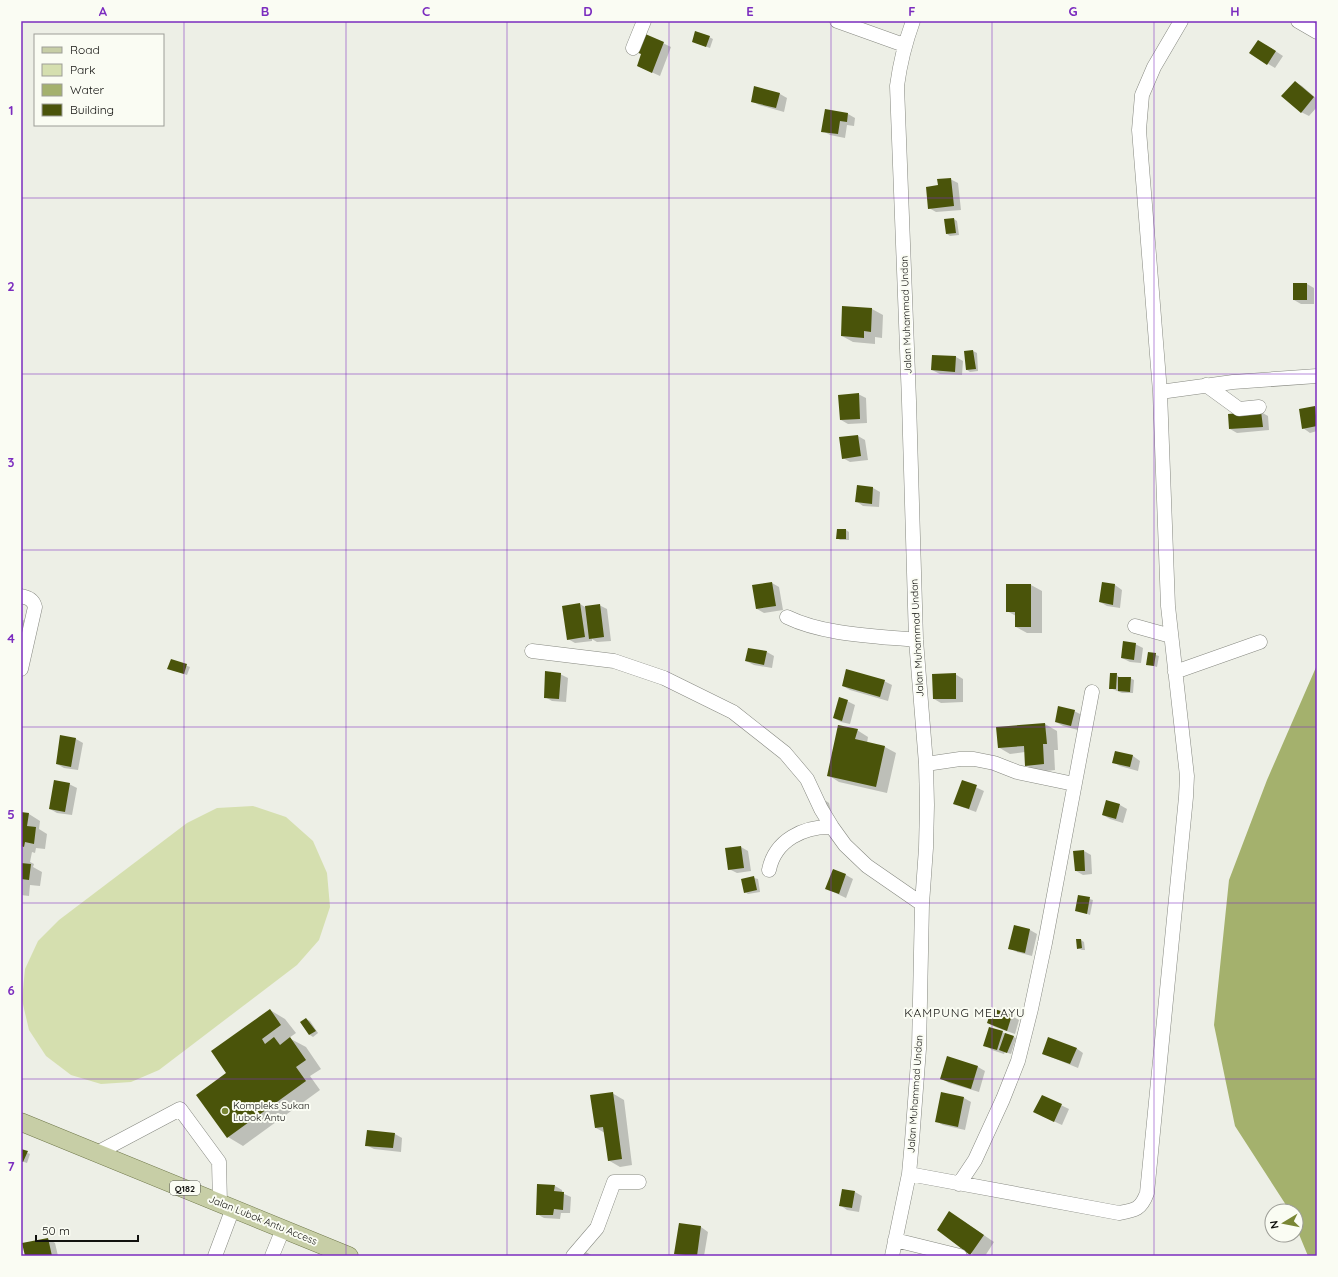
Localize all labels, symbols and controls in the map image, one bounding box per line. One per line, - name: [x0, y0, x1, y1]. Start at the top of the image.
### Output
- text: A: [99, 3, 108, 19]
- text: B: [261, 3, 269, 19]
- text: C: [422, 3, 430, 19]
- text: D: [583, 3, 593, 19]
- text: E: [746, 3, 754, 19]
- text: F: [908, 3, 916, 19]
- text: G: [1068, 3, 1078, 19]
- text: H: [1230, 3, 1240, 19]
- legend: [34, 34, 164, 126]
- text: Road: [70, 42, 100, 57]
- text: Park: [70, 62, 95, 77]
- text: Water: [70, 82, 105, 97]
- text: 1: [8, 102, 14, 118]
- text: Building: [70, 102, 114, 117]
- street label: Jalan Muhammad Undan: [897, 256, 915, 374]
- text: 2: [7, 278, 15, 294]
- text: 3: [8, 454, 15, 470]
- street label: Jalan Muhammad Undan: [907, 579, 927, 697]
- text: 4: [7, 630, 15, 646]
- text: 5: [7, 806, 15, 822]
- text: 6: [7, 982, 15, 998]
- district label: KAMPUNG MELAYU: [904, 1005, 1026, 1020]
- street label: Jalan Muhammad Undan: [904, 1035, 926, 1153]
- place label: Kompleks Sukan Lubok Antu: [233, 1099, 310, 1124]
- marker: Kompleks Sukan Lubok Antu: [220, 1106, 230, 1116]
- text: 7: [7, 1158, 15, 1174]
- road number: Q182: [170, 1181, 200, 1195]
- street label: Jalan Lubok Antu Access: [207, 1192, 319, 1248]
- north arrow: [1264, 1203, 1304, 1243]
- scale bar: [36, 1217, 138, 1243]
- text: N: [1267, 1220, 1282, 1230]
- text: 50 m: [42, 1223, 70, 1238]

